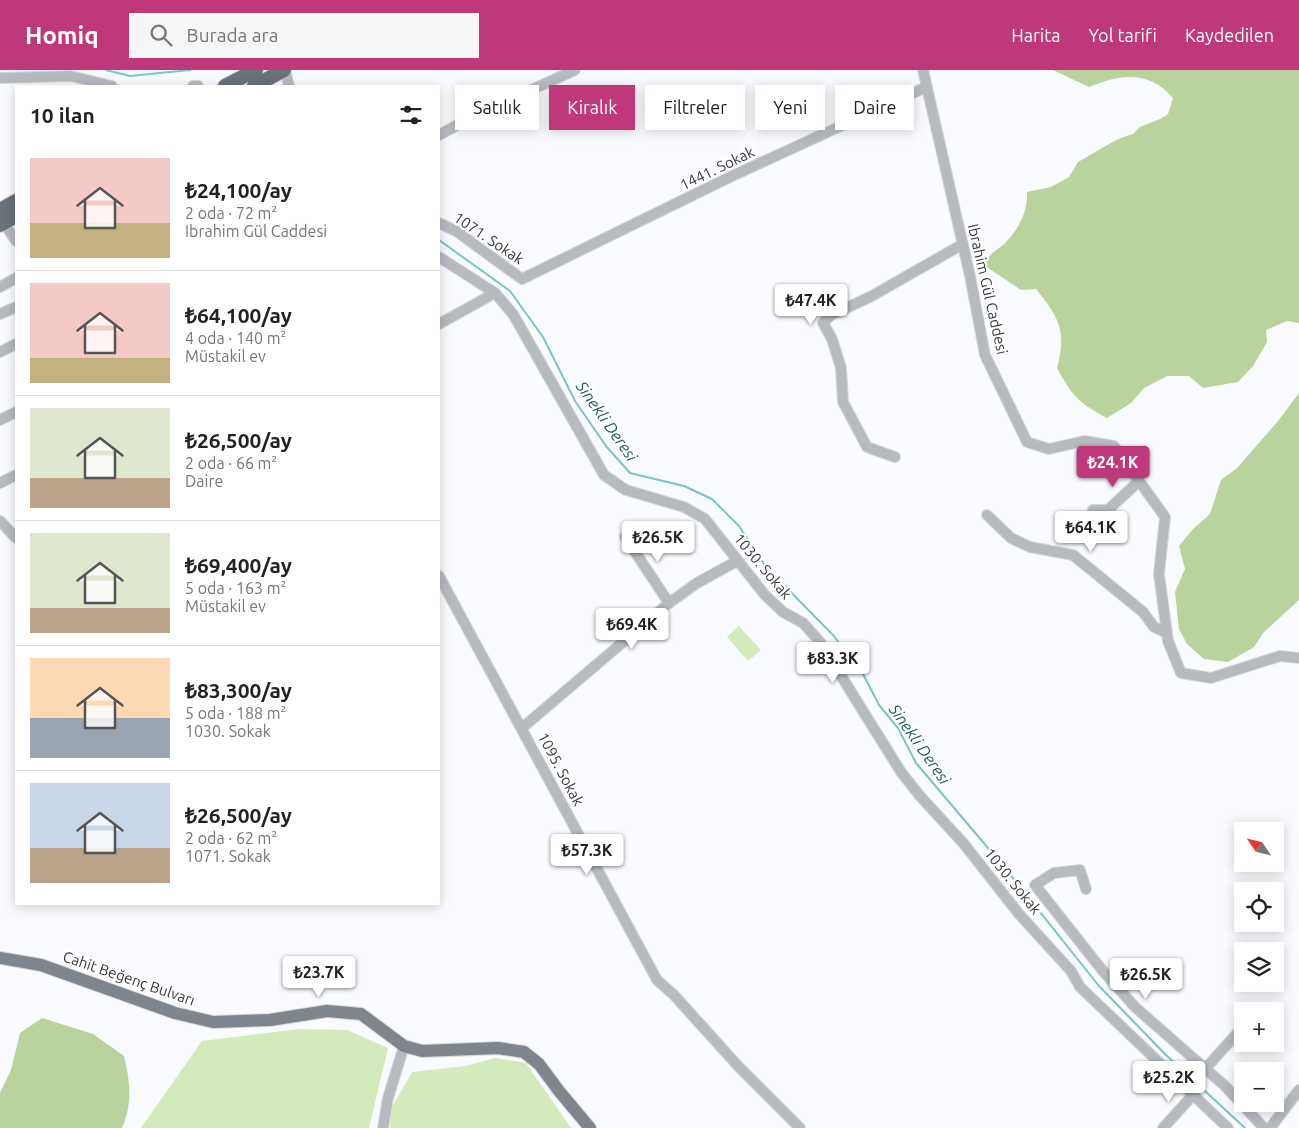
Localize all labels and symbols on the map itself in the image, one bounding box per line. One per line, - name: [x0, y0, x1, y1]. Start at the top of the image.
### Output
- street label: 1441. Sokak: [677, 143, 757, 193]
- street label: 1071. Sokak: [451, 208, 527, 268]
- street label: Ibrahim Gül Caddesi: [965, 222, 1011, 356]
- pin: ₺47.4K: [770, 284, 852, 326]
- water label: Sinekli Deresi: [572, 377, 642, 465]
- pin: ₺24.1K: [1072, 446, 1154, 488]
- pin: ₺64.1K: [1050, 510, 1132, 553]
- pin: ₺26.5K: [617, 520, 699, 563]
- street label: 1030. Sokak: [731, 530, 796, 603]
- pin: ₺69.4K: [591, 608, 673, 650]
- pin: ₺83.3K: [792, 642, 874, 684]
- water label: Sinekli Deresi: [885, 700, 955, 788]
- street label: 1095. Sokak: [535, 729, 588, 809]
- north arrow: [1234, 822, 1284, 872]
- pin: ₺57.3K: [546, 834, 628, 876]
- street label: 1030. Sokak: [981, 844, 1045, 918]
- street label: Cahit Beğenç Bulvarı: [61, 947, 197, 1009]
- pin: ₺23.7K: [278, 956, 360, 998]
- pin: ₺26.5K: [1105, 958, 1187, 1000]
- pin: ₺25.2K: [1128, 1060, 1210, 1103]

